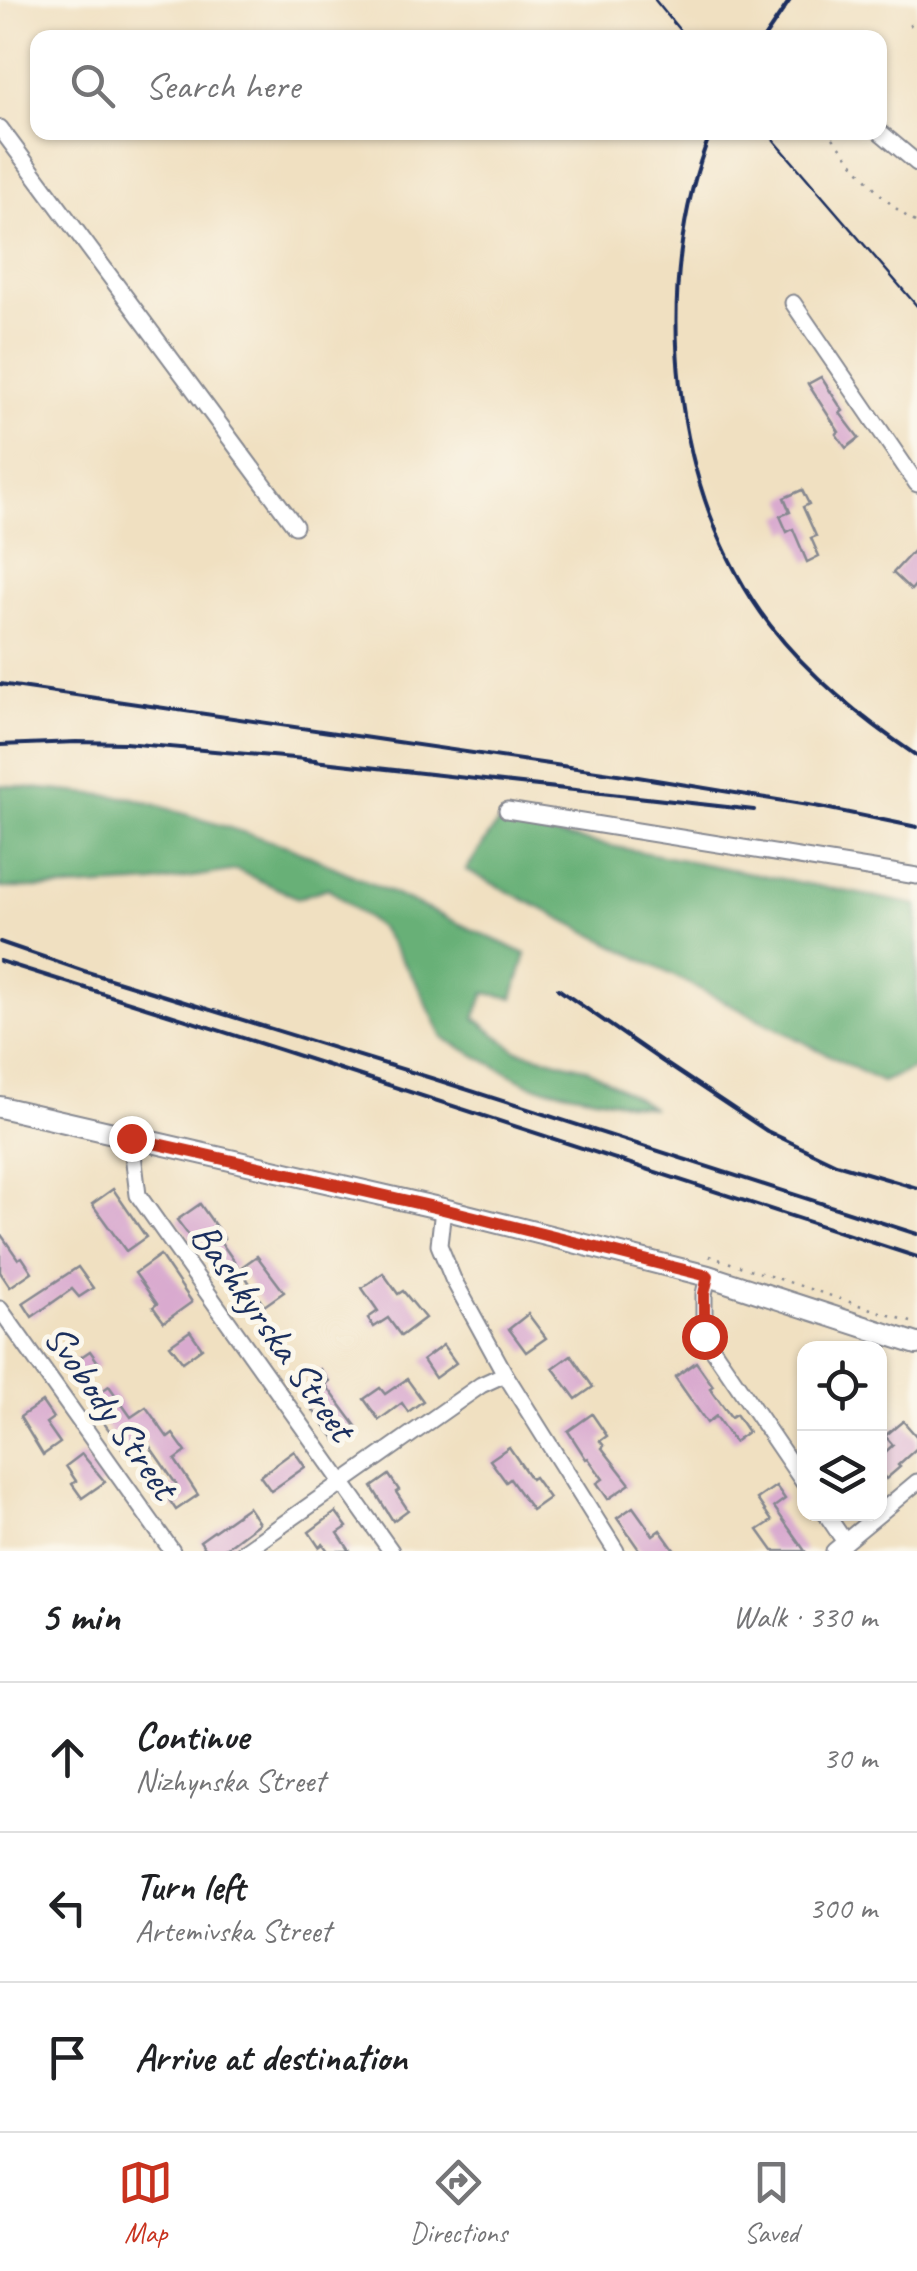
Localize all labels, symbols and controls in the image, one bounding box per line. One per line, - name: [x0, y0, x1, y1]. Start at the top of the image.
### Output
- search box: [30, 30, 887, 140]
- icon: search: [65, 58, 120, 113]
- text: Search here: [145, 62, 300, 109]
- route end: [109, 1116, 155, 1162]
- street label: Bashkyrska Street: [180, 1213, 369, 1453]
- route start: [682, 1314, 728, 1360]
- street label: Svobody Street: [33, 1315, 192, 1512]
- map controls: [797, 1341, 887, 1521]
- button: locate: [797, 1341, 887, 1431]
- button: layers: [797, 1431, 887, 1521]
- text: 5 min: [40, 1590, 120, 1643]
- text: Walk · 330 m: [733, 1596, 877, 1637]
- text: Continue: [135, 1713, 249, 1760]
- icon: ahead: [40, 1730, 95, 1785]
- text: 30 m: [823, 1737, 877, 1778]
- text: Nizhynska Street: [135, 1760, 325, 1801]
- text: Turn left: [135, 1863, 245, 1910]
- icon: left: [40, 1880, 95, 1935]
- text: 300 m: [808, 1887, 877, 1928]
- text: Artemivska Street: [135, 1910, 331, 1951]
- icon: arrive: [40, 2030, 95, 2085]
- text: Arrive at destination: [135, 2034, 407, 2081]
- tab: Map: [118, 2155, 173, 2250]
- tab: Directions: [410, 2155, 507, 2250]
- tab: Saved: [744, 2155, 799, 2250]

